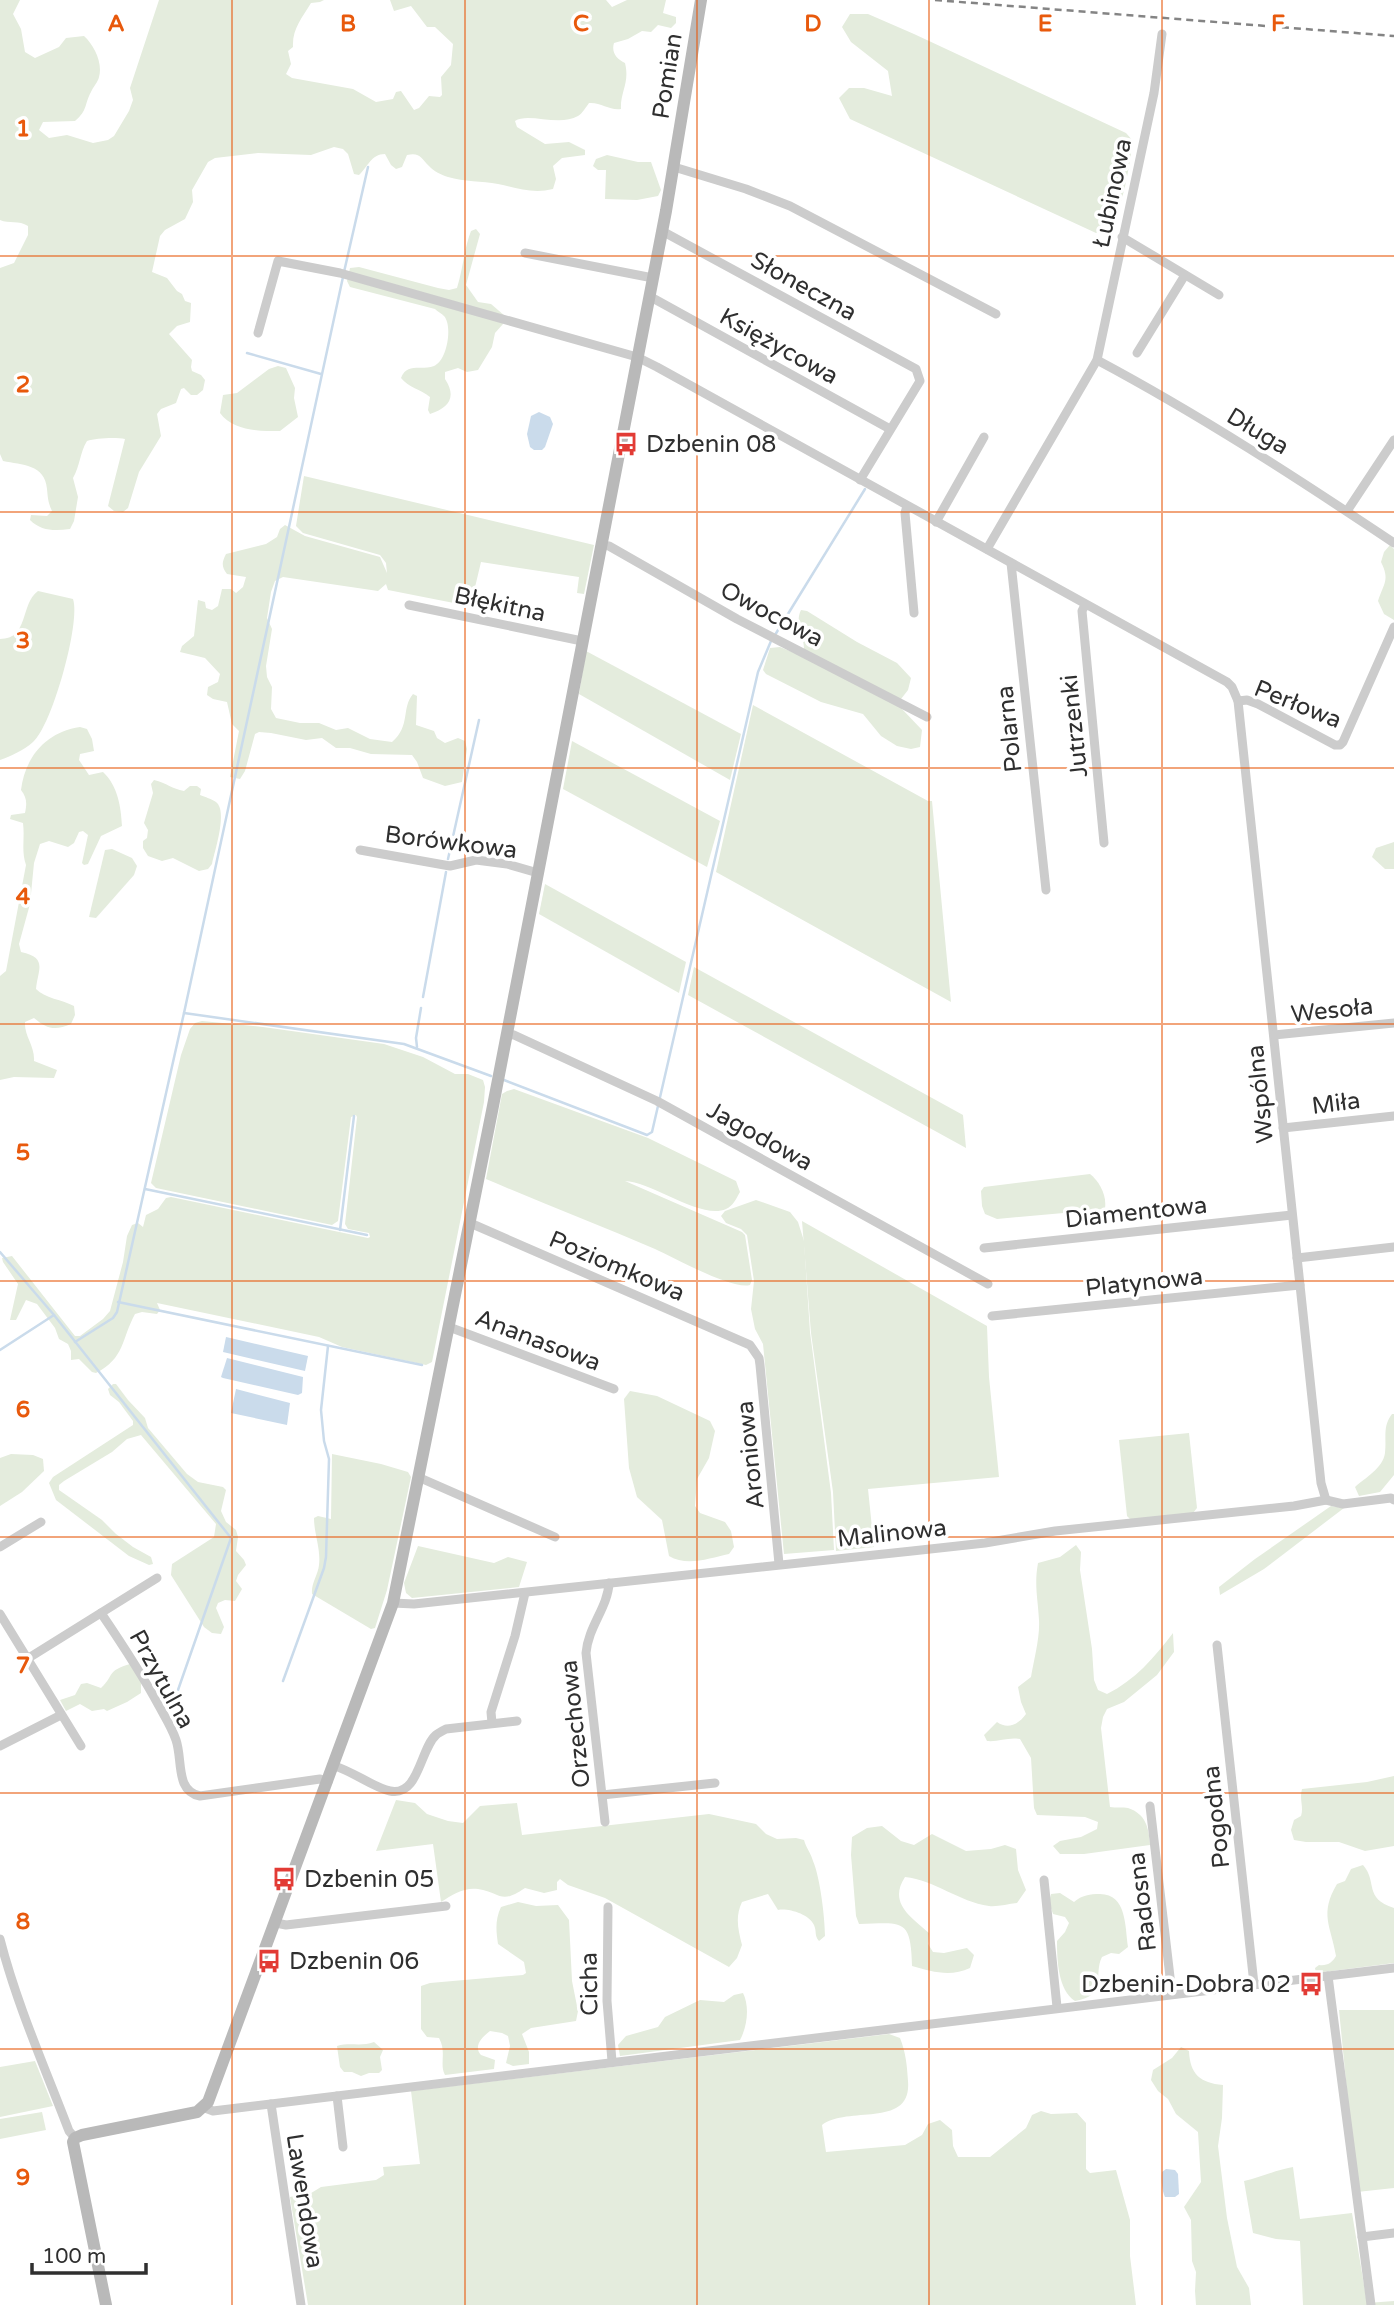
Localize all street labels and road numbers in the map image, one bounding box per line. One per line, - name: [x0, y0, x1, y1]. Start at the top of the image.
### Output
- street label: Pomian: [646, 31, 689, 121]
- street label: Łubinowa: [1087, 136, 1138, 250]
- street label: Słoneczna: [746, 245, 862, 327]
- street label: Księżycowa: [714, 302, 843, 391]
- street label: Długa: [1221, 402, 1294, 461]
- street label: Owocowa: [715, 575, 828, 654]
- street label: Błękitna: [452, 581, 548, 628]
- street label: Jutrzenki: [1055, 673, 1094, 779]
- street label: Perłowa: [1250, 674, 1346, 735]
- street label: Polarna: [991, 684, 1028, 774]
- street label: Borówkowa: [383, 820, 519, 865]
- street label: Wesoła: [1289, 992, 1375, 1029]
- street label: Wspólna: [1241, 1043, 1280, 1145]
- street label: Miła: [1310, 1086, 1362, 1121]
- street label: Jagodowa: [702, 1096, 818, 1177]
- street label: Diamentowa: [1063, 1191, 1209, 1234]
- street label: Poziomkowa: [545, 1225, 689, 1308]
- street label: Platynowa: [1084, 1262, 1204, 1303]
- street label: Ananasowa: [471, 1303, 605, 1378]
- street label: Aroniowa: [730, 1399, 771, 1510]
- street label: Malinowa: [836, 1513, 948, 1554]
- street label: Przytulna: [123, 1625, 201, 1734]
- street label: Orzechowa: [554, 1659, 597, 1789]
- street label: Pogodna: [1197, 1764, 1236, 1870]
- street label: Radosna: [1122, 1851, 1163, 1953]
- street label: Cicha: [574, 1952, 605, 2016]
- street label: Lawendowa: [280, 2132, 329, 2271]

